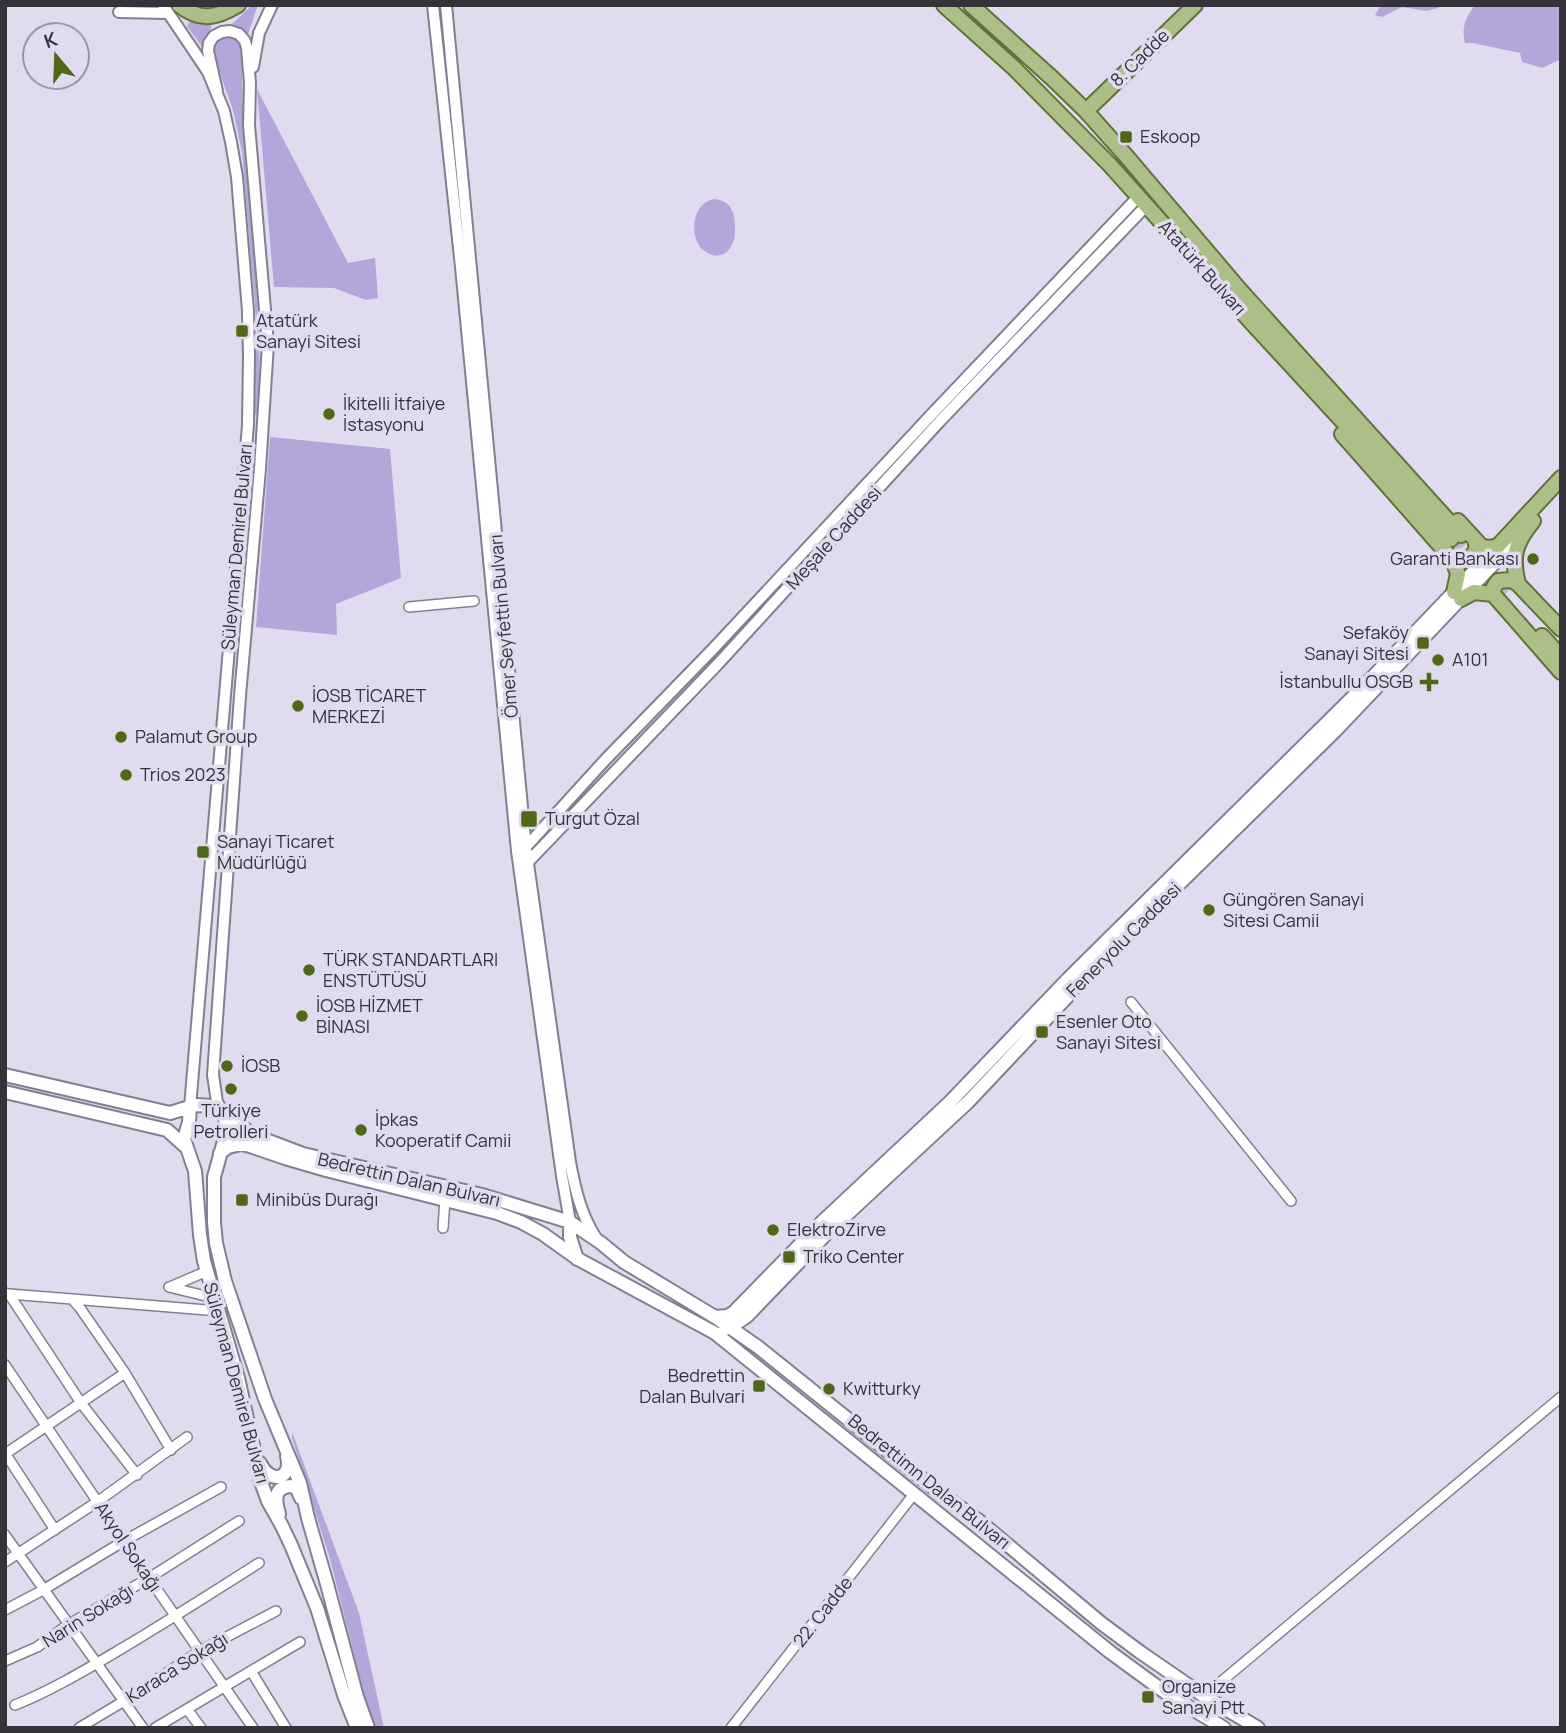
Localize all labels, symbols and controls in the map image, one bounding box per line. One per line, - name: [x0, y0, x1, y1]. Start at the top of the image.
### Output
- north arrow: [21, 21, 91, 91]
- street label: 8. Cadde: [1105, 23, 1174, 91]
- text: K: [40, 25, 61, 54]
- place label: Eskoop: [1140, 124, 1200, 148]
- marker: Eskoop: [1118, 129, 1134, 145]
- street label: Atatürk Bulvarı: [1154, 215, 1252, 320]
- place label: Atatürk Sanayi Sitesi: [256, 308, 361, 353]
- marker: Atatürk Sanayi Sitesi: [234, 323, 250, 339]
- place label: İkitelli İtfaiye İstasyonu: [343, 391, 445, 436]
- marker: İkitelli İtfaiye İstasyonu: [321, 406, 337, 422]
- street label: Süleyman Demirel Bulvarı: [215, 443, 257, 651]
- street label: Meşale Caddesi: [780, 480, 886, 594]
- street label: Ömer Seyfettin Bulvarı: [483, 533, 523, 719]
- place label: Garanti Bankası: [1390, 546, 1519, 570]
- marker: Garanti Bankası: [1525, 551, 1541, 567]
- place label: Sefaköy Sanayi Sitesi: [1304, 620, 1409, 665]
- marker: Sefaköy Sanayi Sitesi: [1415, 635, 1431, 651]
- place label: A101: [1452, 647, 1488, 671]
- marker: A101: [1430, 652, 1446, 668]
- place label: İstanbullu OSGB: [1280, 669, 1413, 693]
- marker: İstanbullu OSGB: [1419, 672, 1439, 692]
- place label: İOSB TİCARET MERKEZİ: [312, 683, 426, 728]
- marker: İOSB TİCARET MERKEZİ: [290, 698, 306, 714]
- place label: Palamut Group: [135, 724, 257, 748]
- marker: Palamut Group: [113, 729, 129, 745]
- place label: Trios 2023: [140, 762, 226, 786]
- marker: Trios 2023: [118, 767, 134, 783]
- place label: Turgut Özal: [545, 806, 640, 830]
- marker: Turgut Özal: [519, 809, 539, 829]
- place label: Sanayi Ticaret Müdürlüğü: [217, 829, 334, 874]
- marker: Sanayi Ticaret Müdürlüğü: [195, 844, 211, 860]
- street label: Feneryolu Caddesi: [1061, 877, 1186, 1002]
- place label: Güngören Sanayi Sitesi Camii: [1223, 887, 1364, 932]
- marker: Güngören Sanayi Sitesi Camii: [1201, 902, 1217, 918]
- place label: TÜRK STANDARTLARI ENSTÜTÜSÜ: [323, 947, 498, 992]
- marker: TÜRK STANDARTLARI ENSTÜTÜSÜ: [301, 962, 317, 978]
- place label: İOSB HİZMET BİNASI: [316, 993, 423, 1038]
- marker: İOSB HİZMET BİNASI: [294, 1008, 310, 1024]
- place label: Esenler Oto Sanayi Sitesi: [1056, 1009, 1161, 1054]
- marker: Esenler Oto Sanayi Sitesi: [1034, 1024, 1050, 1040]
- place label: İOSB: [241, 1053, 280, 1077]
- marker: İOSB: [219, 1058, 235, 1074]
- marker: Türkiye Petrolleri: [223, 1081, 239, 1097]
- place label: Türkiye Petrolleri: [193, 1098, 269, 1143]
- place label: İpkas Kooperatif Camii: [375, 1107, 512, 1152]
- marker: İpkas Kooperatif Camii: [353, 1122, 369, 1138]
- street label: Bedrettin Dalan Bulvarı: [316, 1146, 503, 1212]
- place label: Minibüs Durağı: [256, 1187, 378, 1211]
- marker: Minibüs Durağı: [234, 1192, 250, 1208]
- place label: ElektroZirve: [787, 1217, 886, 1241]
- marker: ElektroZirve: [765, 1222, 781, 1238]
- place label: Triko Center: [803, 1244, 905, 1268]
- marker: Triko Center: [781, 1249, 797, 1265]
- street label: Süleyman Demirel Bulvarı: [199, 1280, 275, 1486]
- place label: Bedrettin Dalan Bulvari: [639, 1363, 745, 1408]
- place label: Kwitturky: [843, 1376, 921, 1400]
- marker: Bedrettin Dalan Bulvari: [751, 1378, 767, 1394]
- marker: Kwitturky: [821, 1381, 837, 1397]
- street label: Bedrettimn Dalan Bulvarı: [844, 1408, 1016, 1554]
- street label: Akyol Sokağı: [90, 1497, 168, 1596]
- street label: 22. Cadde: [787, 1571, 857, 1652]
- street label: Narin Sokağı: [38, 1578, 137, 1653]
- street label: Karaca Sokağı: [121, 1626, 232, 1708]
- place label: Organize Sanayi Ptt: [1162, 1674, 1245, 1719]
- marker: Organize Sanayi Ptt: [1140, 1689, 1156, 1705]

